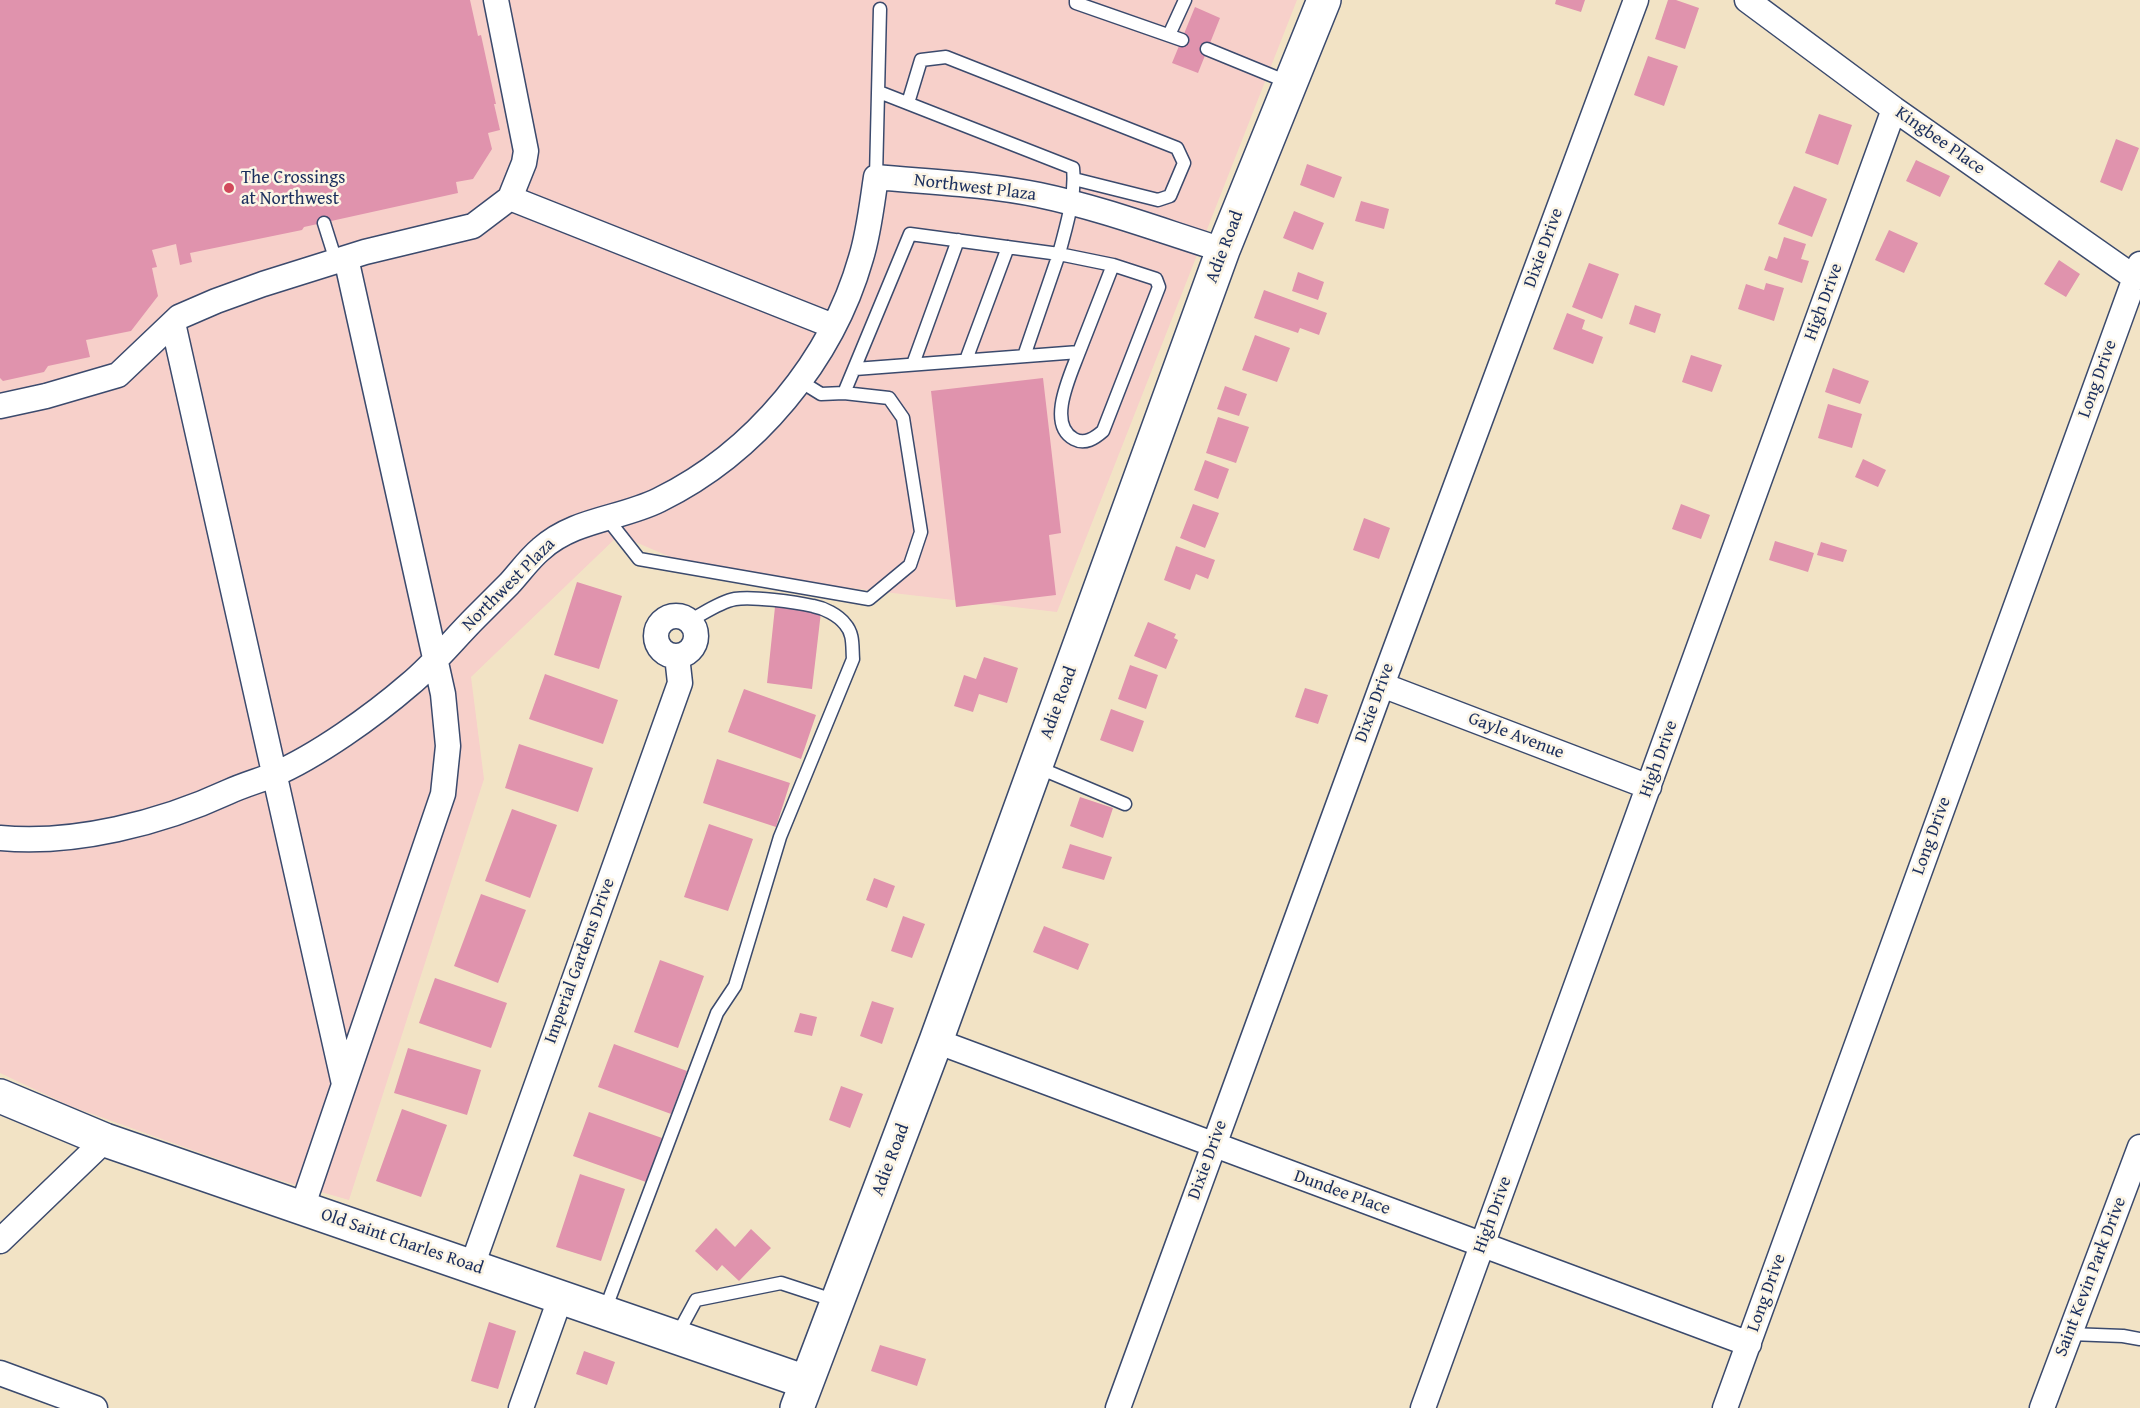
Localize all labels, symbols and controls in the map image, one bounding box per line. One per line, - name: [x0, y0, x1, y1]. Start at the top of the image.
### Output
- street label: Kingbee Place: [1891, 102, 1989, 180]
- place label: The Crossings at Northwest: [241, 167, 345, 210]
- street label: Northwest Plaza: [913, 170, 1037, 206]
- marker: The Crossings at Northwest: [222, 181, 236, 195]
- street label: Dixie Drive: [1520, 205, 1568, 291]
- street label: Adie Road: [1201, 208, 1249, 286]
- street label: High Drive: [1800, 261, 1848, 343]
- street label: Long Drive: [2074, 337, 2122, 421]
- street label: Northwest Plaza: [458, 534, 560, 636]
- street label: Dixie Drive: [1351, 660, 1399, 746]
- street label: Adie Road: [1036, 664, 1082, 742]
- street label: Gayle Avenue: [1465, 708, 1567, 764]
- street label: High Drive: [1635, 718, 1683, 800]
- street label: Long Drive: [1908, 794, 1956, 878]
- street label: Imperial Gardens Drive: [540, 875, 620, 1047]
- street label: Dixie Drive: [1184, 1117, 1232, 1203]
- street label: Adie Road: [867, 1121, 915, 1199]
- street label: Dundee Place: [1291, 1166, 1393, 1220]
- street label: High Drive: [1469, 1174, 1517, 1256]
- street label: Saint Kevin Park Drive: [2051, 1194, 2131, 1360]
- street label: Old Saint Charles Road: [318, 1204, 486, 1280]
- street label: Long Drive: [1743, 1251, 1791, 1335]

